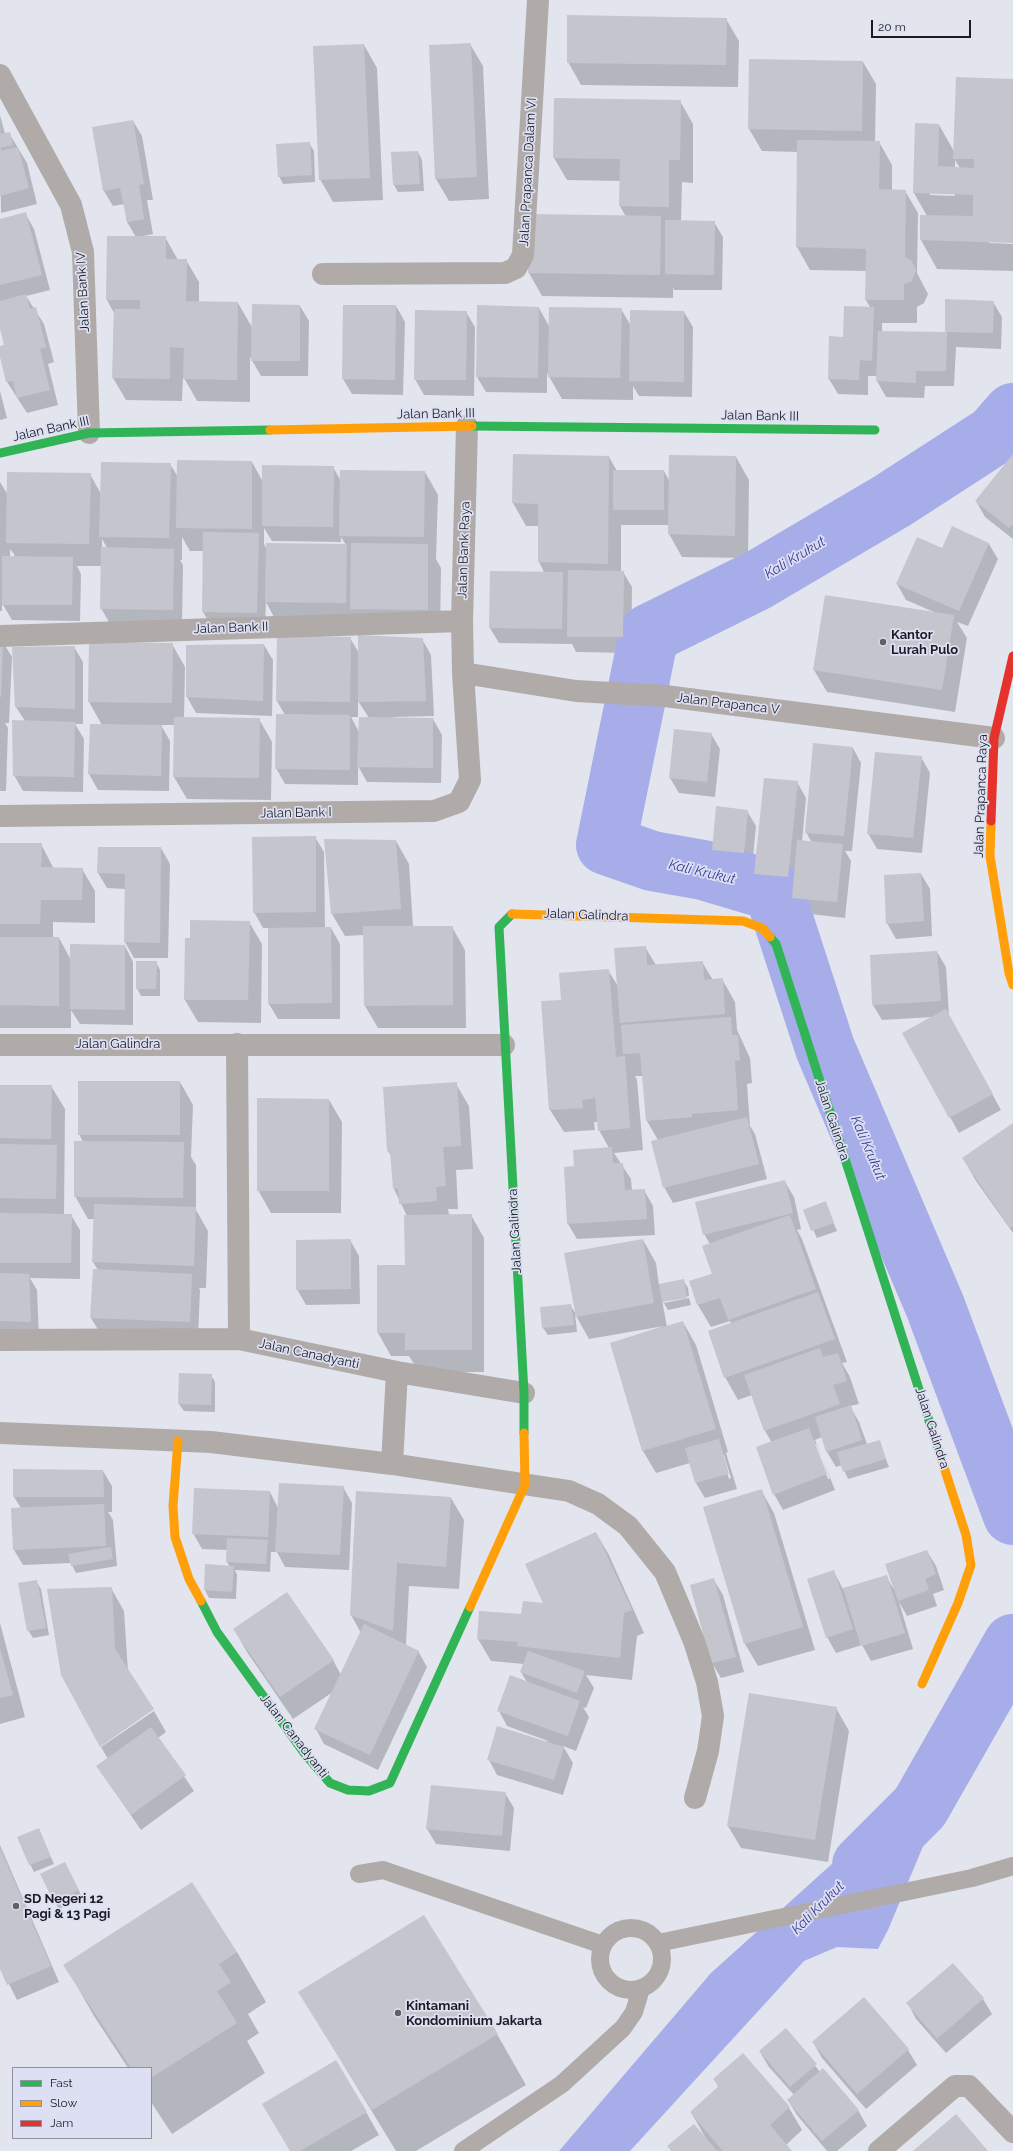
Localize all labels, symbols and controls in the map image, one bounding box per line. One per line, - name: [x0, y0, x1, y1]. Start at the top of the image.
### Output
- scale bar: [873, 12, 973, 38]
- text: 20 m: [878, 20, 906, 34]
- street label: Jalan Prapanca Dalam VI: [516, 97, 540, 247]
- street label: Jalan Bank IV: [73, 251, 93, 333]
- street label: Jalan Bank III: [397, 406, 475, 422]
- street label: Jalan Bank III: [721, 408, 799, 424]
- street label: Jalan Bank III: [11, 413, 91, 445]
- street label: Jalan Bank Raya: [455, 501, 473, 599]
- water label: Kali Krukut: [762, 533, 828, 583]
- street label: Jalan Bank II: [193, 619, 269, 637]
- place label: Kantor Lurah Pulo: [891, 627, 958, 658]
- marker: Kantor Lurah Pulo: [878, 637, 888, 647]
- street label: Jalan Prapanca V: [676, 690, 780, 718]
- street label: Jalan Prapanca Raya: [971, 734, 991, 858]
- street label: Jalan Bank I: [260, 805, 332, 821]
- water label: Kali Krukut: [667, 856, 737, 888]
- street label: Jalan Galindra: [543, 906, 629, 924]
- street label: Jalan Galindra: [76, 1036, 160, 1052]
- street label: Jalan Galindra: [811, 1077, 853, 1163]
- water label: Kali Krukut: [847, 1113, 889, 1183]
- street label: Jalan Galindra: [505, 1188, 525, 1274]
- street label: Jalan Canadyanti: [257, 1336, 361, 1372]
- street label: Jalan Galindra: [911, 1385, 953, 1471]
- street label: Jalan Canadyanti: [256, 1691, 332, 1781]
- water label: Kali Krukut: [788, 1878, 848, 1938]
- place label: SD Negeri 12 Pagi & 13 Pagi: [24, 1891, 110, 1922]
- marker: SD Negeri 12 Pagi & 13 Pagi: [11, 1901, 21, 1911]
- place label: Kintamani Kondominium Jakarta: [406, 1998, 542, 2029]
- marker: Kintamani Kondominium Jakarta: [393, 2008, 403, 2018]
- legend: [12, 2067, 152, 2139]
- text: Fast: [50, 2076, 73, 2090]
- text: Slow: [50, 2096, 77, 2110]
- text: Jam: [50, 2116, 73, 2130]

